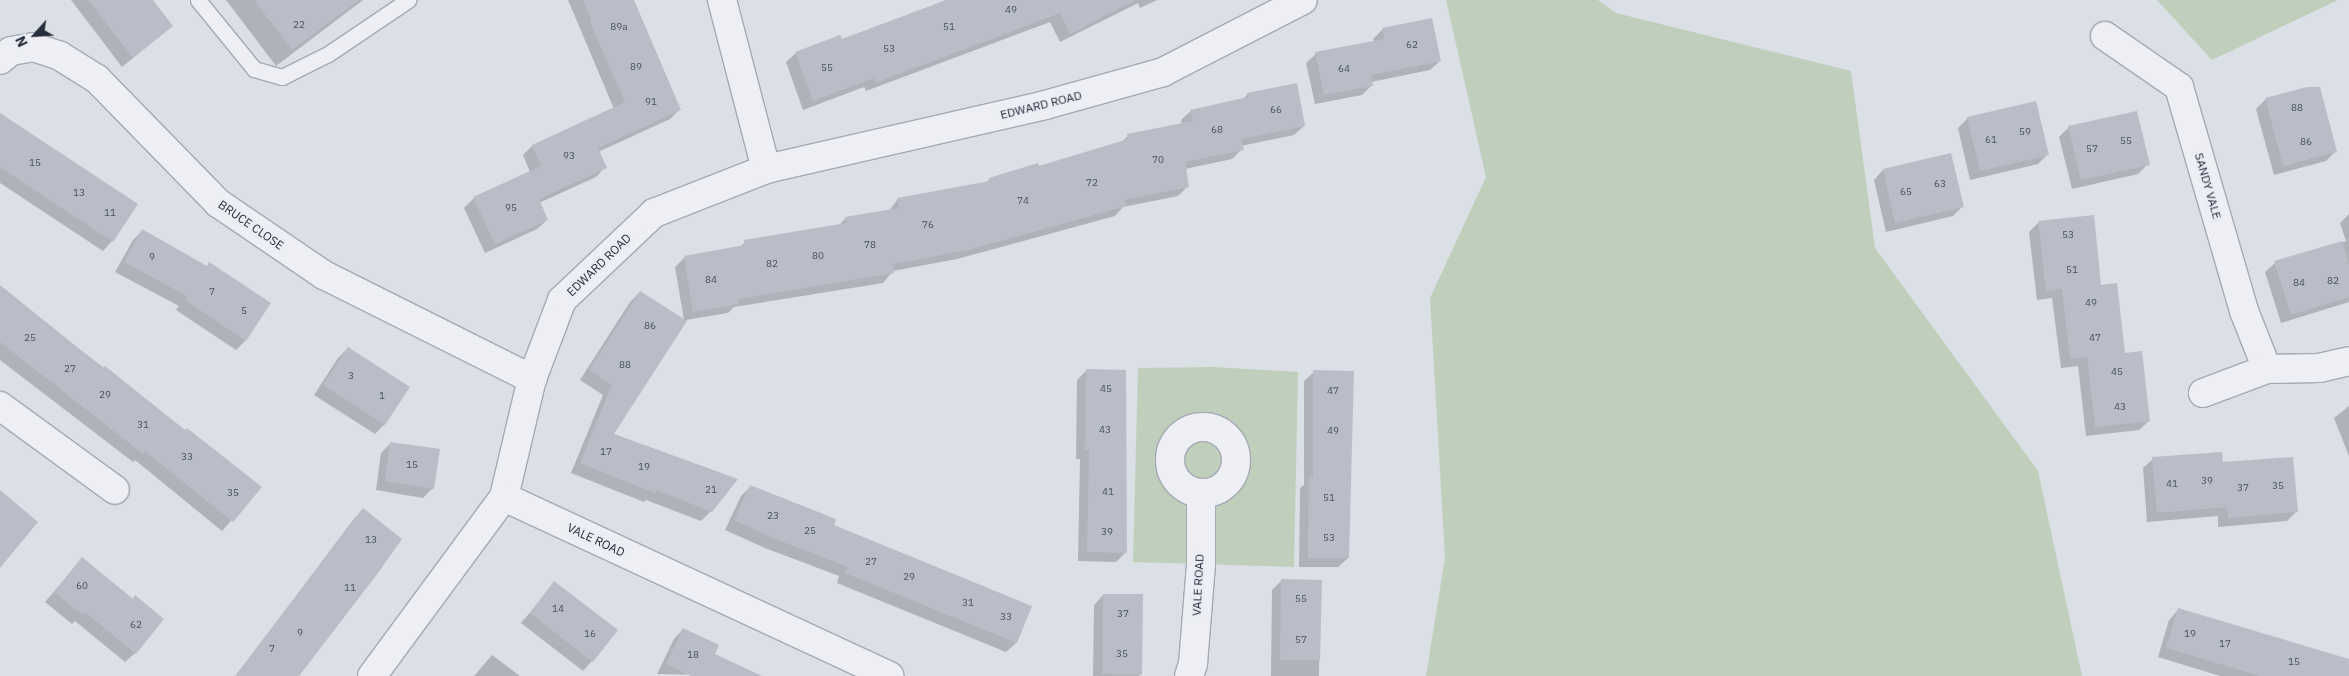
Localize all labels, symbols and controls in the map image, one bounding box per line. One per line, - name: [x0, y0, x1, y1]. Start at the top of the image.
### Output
- house number: 49: [1005, 4, 1017, 16]
- north arrow: [10, 10, 60, 60]
- house number: 22: [293, 19, 305, 31]
- house number: 89a: [610, 21, 628, 33]
- house number: 51: [943, 21, 955, 33]
- text: N: [11, 33, 32, 50]
- house number: 62: [1406, 39, 1418, 51]
- house number: 53: [883, 43, 895, 55]
- house number: 89: [630, 61, 642, 73]
- house number: 55: [821, 62, 833, 74]
- house number: 64: [1338, 63, 1350, 75]
- street label: EDWARD ROAD: [999, 88, 1083, 122]
- house number: 91: [645, 96, 657, 108]
- house number: 88: [2291, 102, 2303, 114]
- house number: 66: [1270, 104, 1282, 116]
- house number: 68: [1211, 124, 1223, 136]
- house number: 59: [2019, 126, 2031, 138]
- house number: 61: [1985, 134, 1997, 146]
- house number: 55: [2120, 135, 2132, 147]
- house number: 86: [2300, 136, 2312, 148]
- house number: 57: [2086, 143, 2098, 155]
- house number: 93: [563, 150, 575, 162]
- street label: SANDY VALE: [2192, 151, 2224, 221]
- house number: 70: [1152, 154, 1164, 166]
- house number: 15: [29, 157, 41, 169]
- house number: 72: [1086, 177, 1098, 189]
- house number: 63: [1934, 178, 1946, 190]
- house number: 65: [1900, 186, 1912, 198]
- house number: 13: [73, 187, 85, 199]
- house number: 74: [1017, 195, 1029, 207]
- street label: BRUCE CLOSE: [216, 197, 286, 253]
- house number: 95: [505, 202, 517, 214]
- house number: 11: [104, 207, 116, 219]
- house number: 76: [922, 219, 934, 231]
- house number: 53: [2062, 229, 2074, 241]
- street label: EDWARD ROAD: [564, 231, 634, 299]
- house number: 78: [864, 239, 876, 251]
- house number: 80: [812, 250, 824, 262]
- house number: 9: [149, 251, 155, 263]
- house number: 82: [766, 258, 778, 270]
- house number: 51: [2066, 264, 2078, 276]
- house number: 84: [705, 274, 717, 286]
- house number: 82: [2327, 275, 2339, 287]
- house number: 84: [2293, 277, 2305, 289]
- house number: 7: [209, 286, 215, 298]
- house number: 49: [2085, 297, 2097, 309]
- house number: 5: [241, 305, 247, 317]
- house number: 86: [644, 320, 656, 332]
- house number: 25: [24, 332, 36, 344]
- house number: 47: [2089, 332, 2101, 344]
- house number: 88: [619, 359, 631, 371]
- house number: 27: [64, 363, 76, 375]
- house number: 45: [2111, 366, 2123, 378]
- house number: 3: [348, 370, 354, 382]
- house number: 45: [1100, 383, 1112, 395]
- house number: 47: [1327, 385, 1339, 397]
- house number: 29: [99, 389, 111, 401]
- house number: 1: [379, 390, 385, 402]
- house number: 43: [2114, 401, 2126, 413]
- house number: 31: [137, 419, 149, 431]
- house number: 43: [1099, 424, 1111, 436]
- house number: 49: [1327, 425, 1339, 437]
- house number: 17: [600, 446, 612, 458]
- house number: 33: [181, 451, 193, 463]
- house number: 15: [406, 459, 418, 471]
- house number: 19: [638, 461, 650, 473]
- house number: 39: [2201, 475, 2213, 487]
- house number: 41: [2166, 478, 2178, 490]
- house number: 35: [2272, 480, 2284, 492]
- house number: 37: [2237, 482, 2249, 494]
- house number: 21: [705, 484, 717, 496]
- house number: 41: [1102, 486, 1114, 498]
- house number: 35: [227, 487, 239, 499]
- house number: 51: [1323, 492, 1335, 504]
- house number: 23: [767, 510, 779, 522]
- street label: VALE ROAD: [565, 520, 627, 560]
- house number: 25: [804, 525, 816, 537]
- house number: 39: [1101, 526, 1113, 538]
- house number: 53: [1323, 532, 1335, 544]
- house number: 13: [365, 534, 377, 546]
- street label: VALE ROAD: [1189, 554, 1207, 616]
- house number: 27: [865, 556, 877, 568]
- house number: 29: [903, 571, 915, 583]
- house number: 60: [76, 580, 88, 592]
- house number: 11: [344, 582, 356, 594]
- house number: 55: [1295, 593, 1307, 605]
- house number: 31: [962, 597, 974, 609]
- house number: 14: [552, 603, 564, 615]
- house number: 37: [1117, 608, 1129, 620]
- house number: 33: [1000, 611, 1012, 623]
- house number: 62: [130, 619, 142, 631]
- house number: 9: [297, 627, 303, 639]
- house number: 16: [584, 628, 596, 640]
- house number: 19: [2184, 628, 2196, 640]
- house number: 57: [1295, 634, 1307, 646]
- house number: 17: [2219, 638, 2231, 650]
- house number: 7: [269, 643, 275, 655]
- house number: 35: [1116, 648, 1128, 660]
- house number: 18: [687, 649, 699, 661]
- house number: 15: [2288, 656, 2300, 668]

